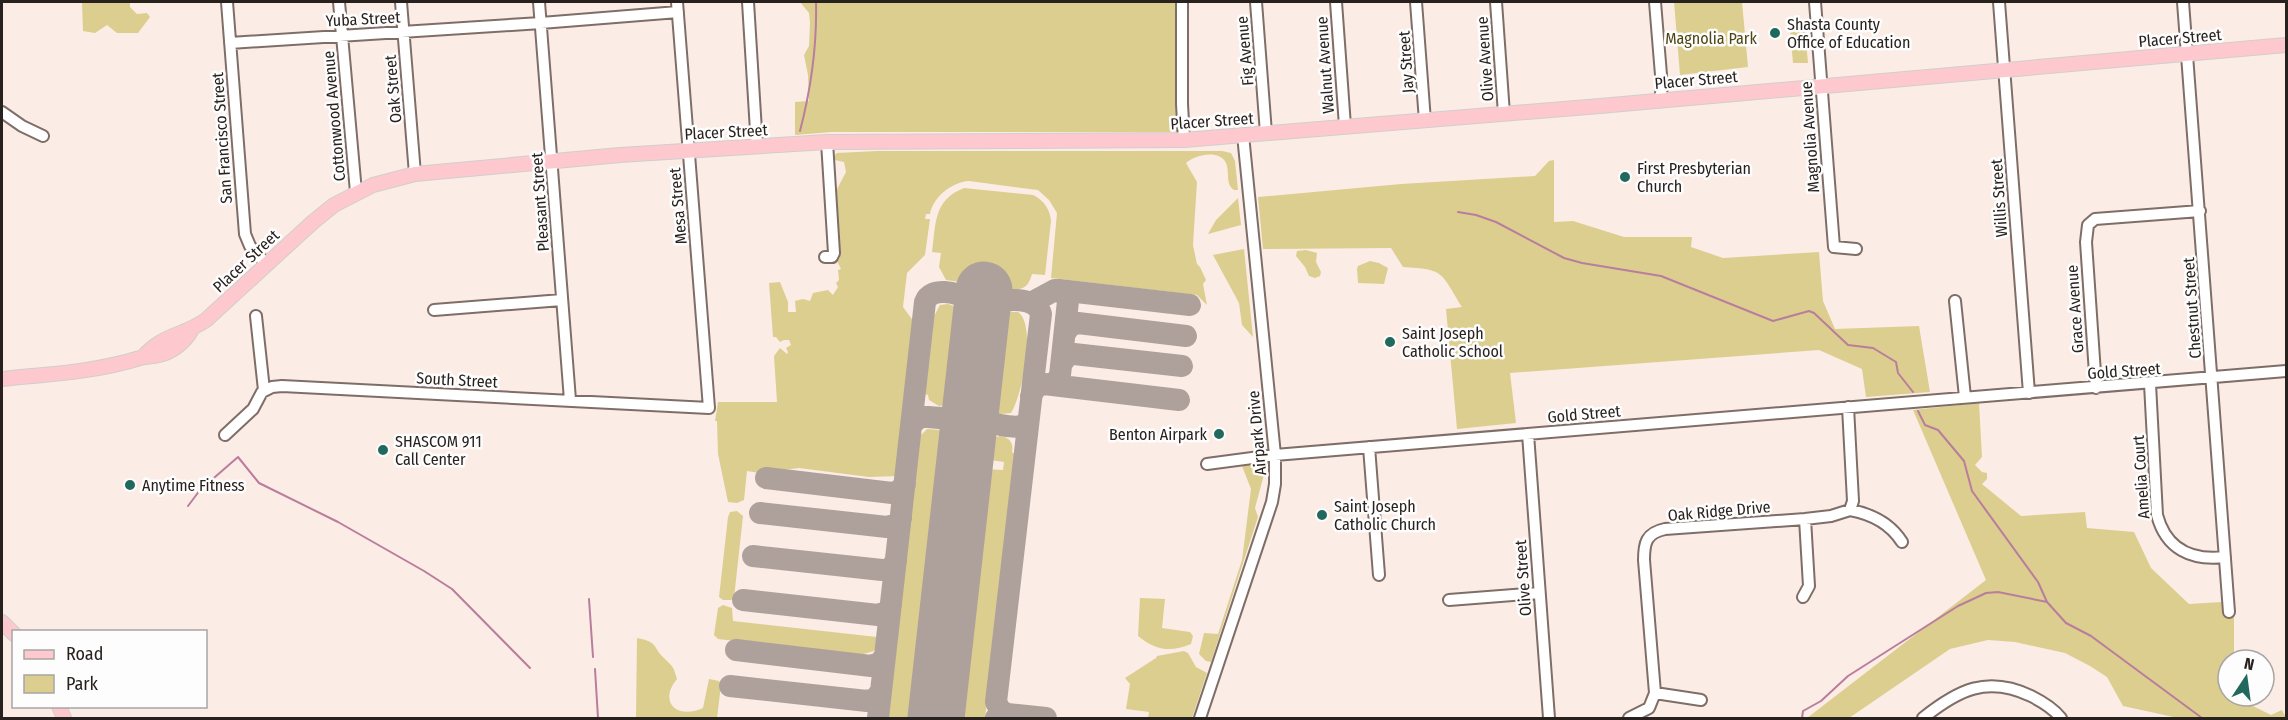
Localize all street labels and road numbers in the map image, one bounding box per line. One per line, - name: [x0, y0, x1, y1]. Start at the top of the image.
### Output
- street label: Yuba Street: [325, 8, 402, 30]
- street label: Fig Avenue: [1232, 15, 1258, 87]
- street label: Walnut Avenue: [1312, 16, 1338, 114]
- street label: Olive Avenue: [1473, 16, 1497, 102]
- street label: Placer Street: [2138, 25, 2223, 51]
- street label: Jay Street: [1394, 30, 1418, 94]
- street label: Cottonwood Avenue: [319, 50, 349, 182]
- street label: Oak Street: [380, 53, 405, 124]
- street label: Placer Street: [1654, 67, 1739, 93]
- street label: San Francisco Street: [208, 71, 236, 204]
- street label: Magnolia Avenue: [1797, 81, 1823, 193]
- street label: Placer Street: [1170, 109, 1255, 133]
- street label: Placer Street: [684, 120, 769, 144]
- street label: Pleasant Street: [527, 151, 553, 252]
- street label: Willis Street: [1987, 157, 2011, 238]
- street label: Mesa Street: [665, 166, 691, 245]
- street label: Placer Street: [209, 225, 284, 296]
- street label: Chestnut Street: [2179, 256, 2205, 359]
- street label: Grace Avenue: [2062, 264, 2088, 354]
- street label: Gold Street: [2087, 359, 2162, 383]
- street label: South Street: [416, 368, 499, 392]
- street label: Airpark Drive: [1244, 390, 1270, 476]
- street label: Gold Street: [1547, 401, 1622, 427]
- street label: Amelia Court: [2129, 434, 2153, 520]
- street label: Oak Ridge Drive: [1667, 497, 1771, 525]
- street label: Olive Street: [1511, 538, 1535, 617]

